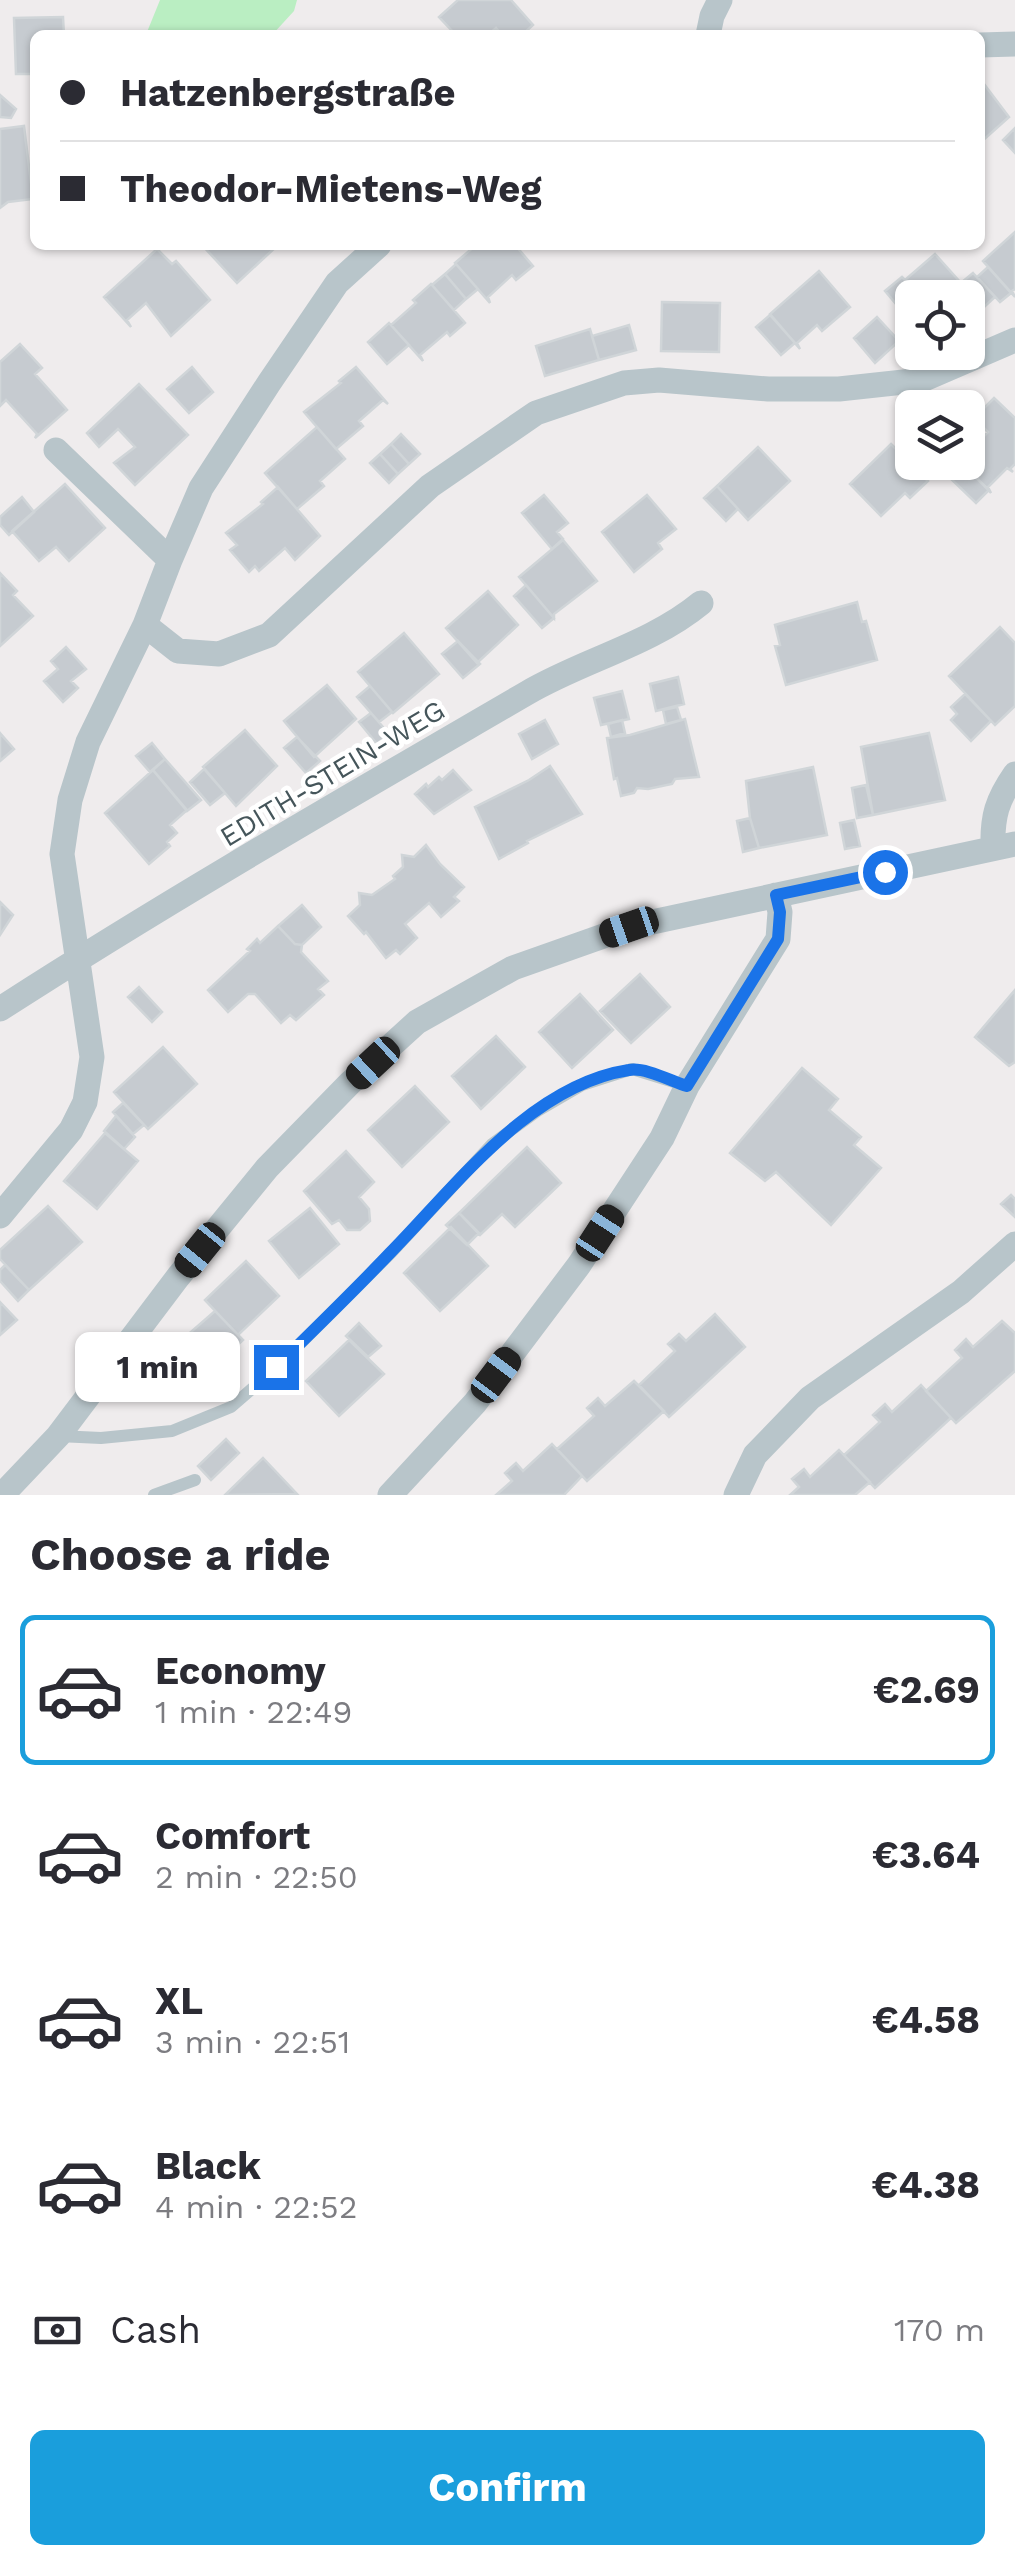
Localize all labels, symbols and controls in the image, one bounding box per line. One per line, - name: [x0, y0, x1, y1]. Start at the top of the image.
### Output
- text: Hatzenbergstraße: [120, 71, 456, 115]
- text: Theodor-Mietens-Weg: [120, 167, 541, 211]
- map controls: [895, 280, 985, 480]
- button: locate: [895, 280, 985, 370]
- button: layers: [895, 390, 985, 480]
- street label: EDITH-STEIN-WEG: [214, 693, 451, 854]
- route start: [863, 850, 908, 895]
- car: [596, 903, 662, 951]
- car: [341, 1032, 405, 1094]
- car: [571, 1200, 629, 1266]
- car: [169, 1217, 231, 1283]
- callout: 1 min: [76, 1332, 241, 1402]
- car: [466, 1342, 526, 1408]
- route end: [254, 1345, 299, 1390]
- text: 1 min: [116, 1348, 199, 1386]
- text: Choose a ride: [30, 1528, 330, 1581]
- icon: car: [35, 1645, 125, 1735]
- text: Economy: [155, 1649, 326, 1693]
- text: €2.69: [873, 1668, 980, 1712]
- text: 1 min · 22:49: [155, 1693, 352, 1731]
- icon: car: [35, 1810, 125, 1900]
- text: Comfort: [155, 1814, 310, 1858]
- text: €3.64: [872, 1833, 980, 1877]
- text: 2 min · 22:50: [155, 1858, 358, 1896]
- icon: car: [35, 1975, 125, 2065]
- text: XL: [155, 1979, 203, 2023]
- text: €4.58: [872, 1998, 980, 2042]
- text: 3 min · 22:51: [155, 2023, 350, 2061]
- icon: car: [35, 2140, 125, 2230]
- text: Black: [155, 2144, 261, 2188]
- text: €4.38: [872, 2163, 980, 2207]
- text: 4 min · 22:52: [155, 2188, 357, 2226]
- icon: cash: [30, 2303, 85, 2358]
- text: Cash: [110, 2308, 201, 2352]
- text: 170 m: [894, 2311, 985, 2349]
- button: Confirm: [30, 2430, 985, 2545]

